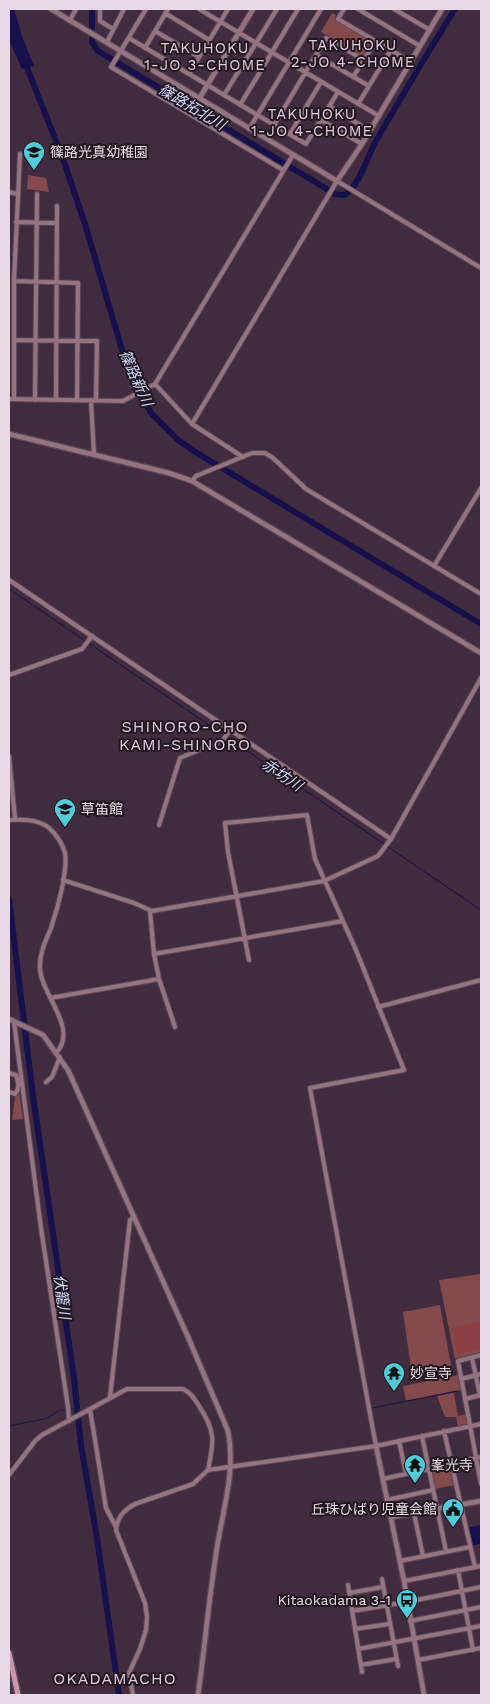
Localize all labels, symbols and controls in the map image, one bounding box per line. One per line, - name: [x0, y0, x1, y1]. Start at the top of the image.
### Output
- district label: TAKUHOKU 2-JO 4-CHOME: [291, 36, 415, 71]
- district label: TAKUHOKU 1-JO 3-CHOME: [144, 39, 266, 74]
- water label: 篠路拓北川: [155, 80, 230, 135]
- district label: TAKUHOKU 1-JO 4-CHOME: [251, 105, 373, 140]
- school or university icon: 篠路光真幼稚園: [22, 140, 46, 171]
- place label: 篠路光真幼稚園: [50, 144, 148, 160]
- water label: 篠路新川: [116, 347, 157, 411]
- district label: SHINORO-CHO KAMI-SHINORO: [119, 717, 251, 754]
- water label: 赤坊川: [258, 755, 307, 796]
- school or university icon: 草笛館: [53, 797, 77, 828]
- place label: 草笛館: [81, 801, 123, 817]
- water label: 伏籠川: [50, 1273, 74, 1323]
- temple icon: 妙宣寺: [382, 1361, 406, 1392]
- place label: 妙宣寺: [410, 1365, 452, 1381]
- temple icon: 峯光寺: [403, 1453, 427, 1484]
- place label: 峯光寺: [431, 1457, 473, 1473]
- public building icon: 丘珠ひばり児童会館: [441, 1497, 465, 1528]
- place label: 丘珠ひばり児童会館: [311, 1501, 437, 1517]
- bus stop icon: Kitaokadama 3-1: [395, 1588, 419, 1619]
- place label: Kitaokadama 3-1: [278, 1592, 391, 1608]
- district label: OKADAMACHO: [53, 1669, 177, 1688]

